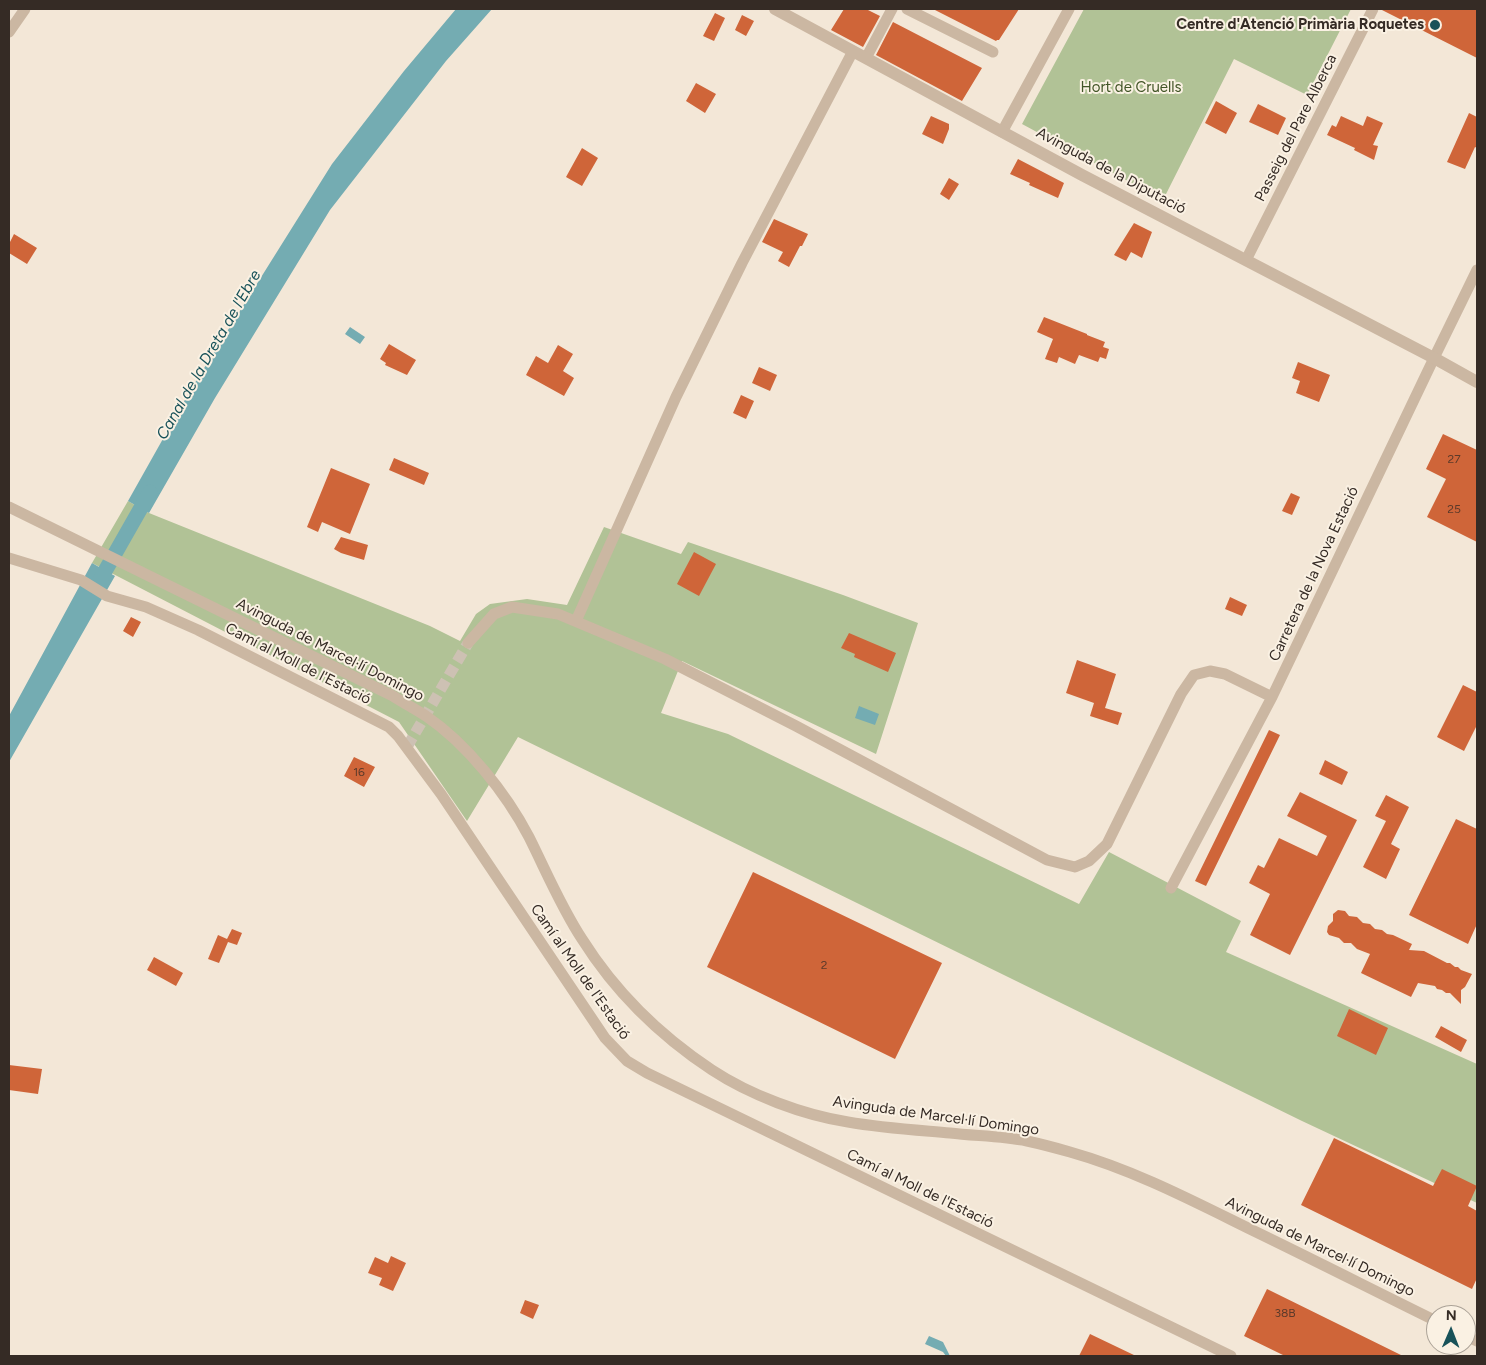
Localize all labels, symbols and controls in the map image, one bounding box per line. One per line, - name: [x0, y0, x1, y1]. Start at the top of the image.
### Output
- place label: Centre d'Atenció Primària Roquetes: [1176, 16, 1424, 34]
- marker: Centre d'Atenció Primària Roquetes: [1428, 18, 1442, 32]
- street label: Passeig del Pare Alberca: [1251, 51, 1341, 205]
- park label: Hort de Cruells: [1080, 79, 1182, 97]
- street label: Avinguda de la Diputació: [1033, 124, 1189, 218]
- water label: Canal de la Dreta de l'Ebre: [153, 267, 265, 443]
- house number: 27: [1447, 452, 1461, 466]
- street label: Carretera de la Nova Estació: [1266, 484, 1362, 664]
- house number: 25: [1447, 502, 1461, 516]
- street label: Avinguda de Marcel·lí Domingo: [233, 595, 427, 705]
- street label: Camí al Moll de l'Estació: [222, 619, 374, 709]
- house number: 16: [353, 765, 365, 779]
- street label: Camí al Moll de l'Estació: [526, 901, 634, 1043]
- house number: 2: [821, 958, 827, 972]
- street label: Avinguda de Marcel·lí Domingo: [832, 1093, 1040, 1139]
- street label: Camí al Moll de l'Estació: [844, 1146, 996, 1232]
- street label: Avinguda de Marcel·lí Domingo: [1223, 1193, 1417, 1301]
- north arrow: [1426, 1305, 1476, 1355]
- house number: 38B: [1274, 1306, 1296, 1320]
- text: N: [1446, 1307, 1457, 1324]

